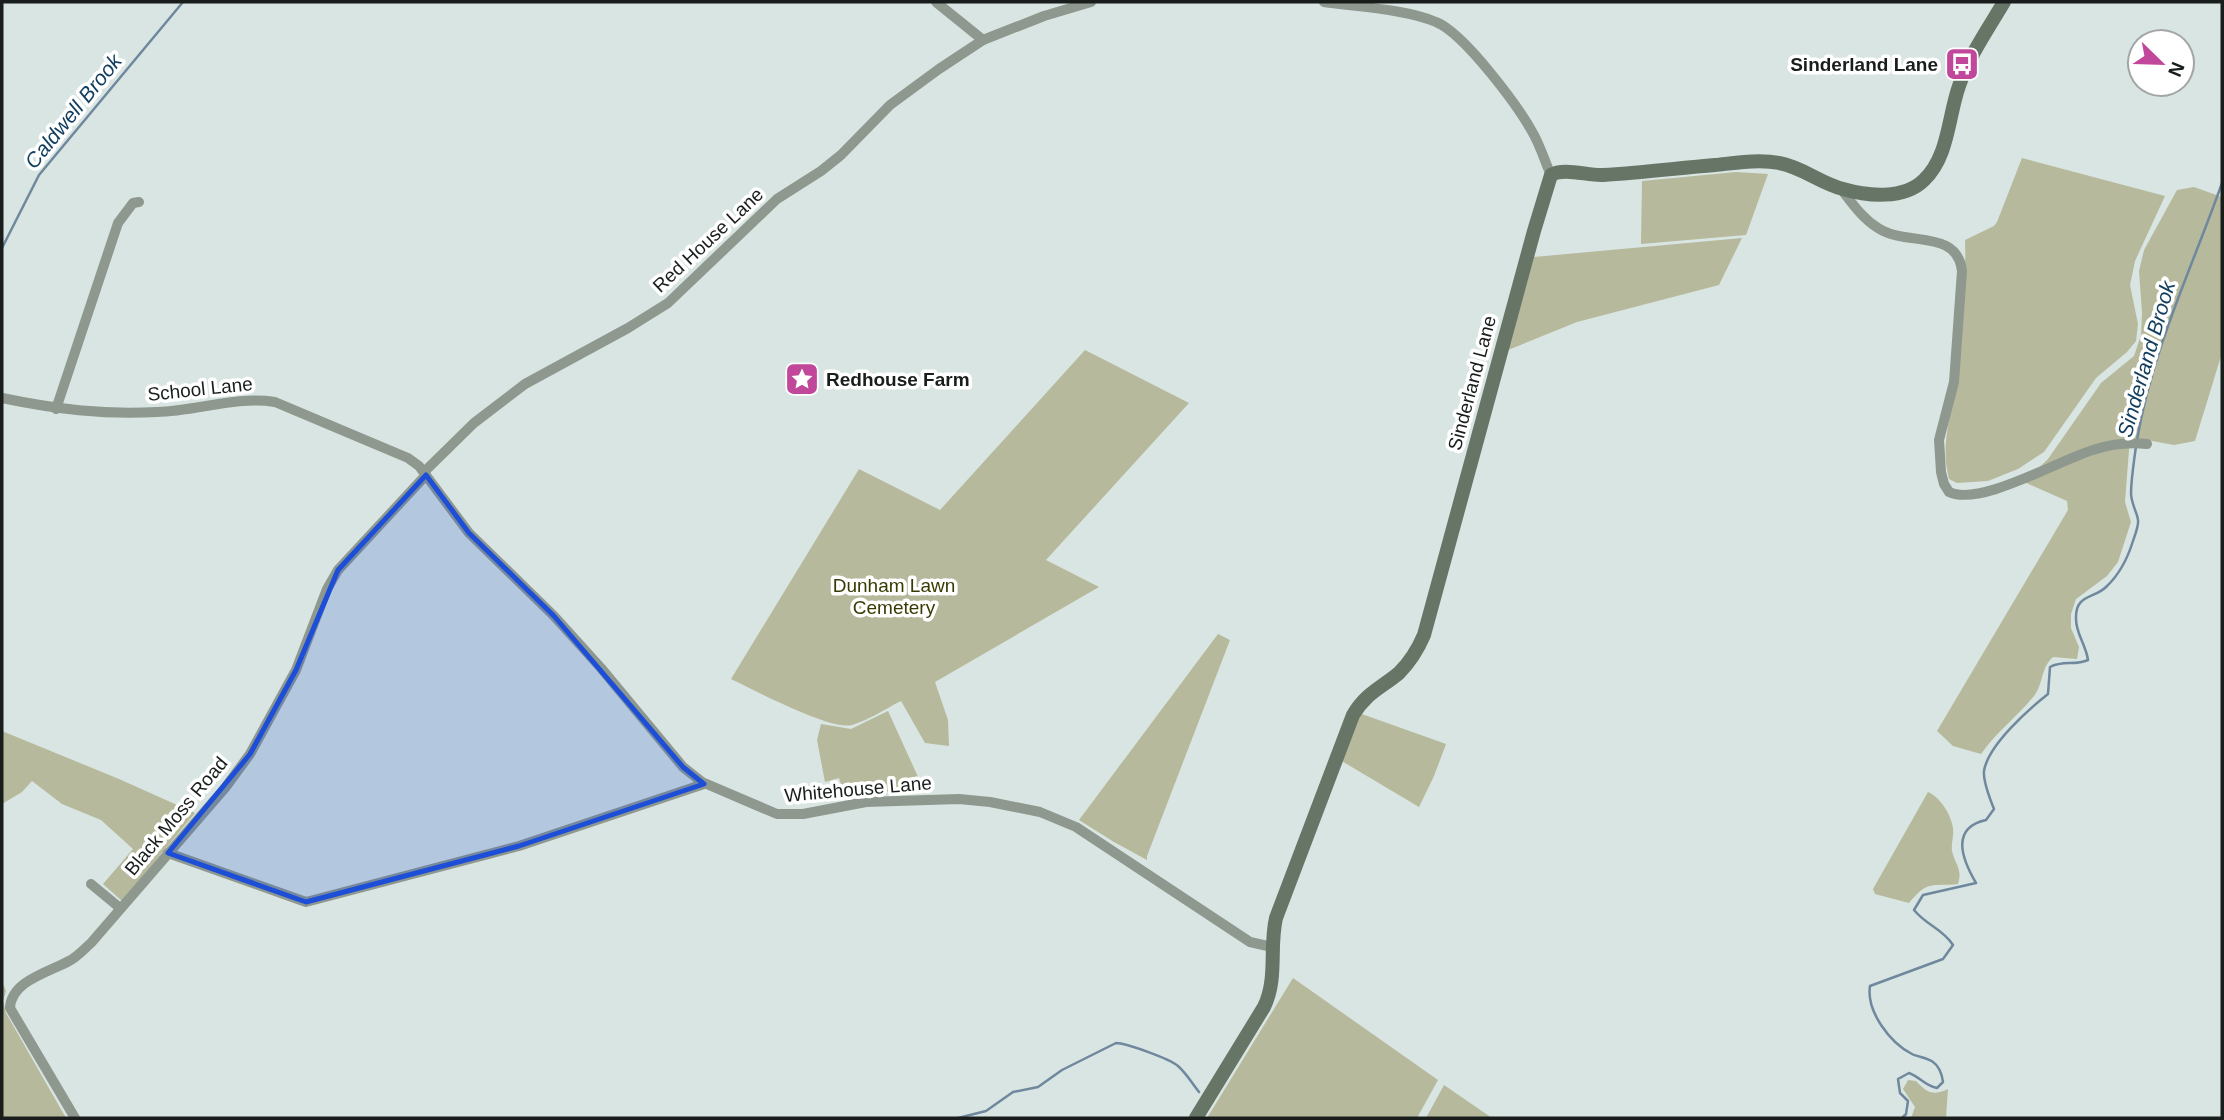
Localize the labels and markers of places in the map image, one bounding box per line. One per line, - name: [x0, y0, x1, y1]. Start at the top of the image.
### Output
- bus stop icon: Sinderland Lane: [1943, 45, 1981, 83]
- place label: Sinderland Lane: [1790, 54, 1938, 75]
- place icon: Redhouse Farm: [783, 360, 821, 398]
- place label: Redhouse Farm: [826, 369, 970, 390]

